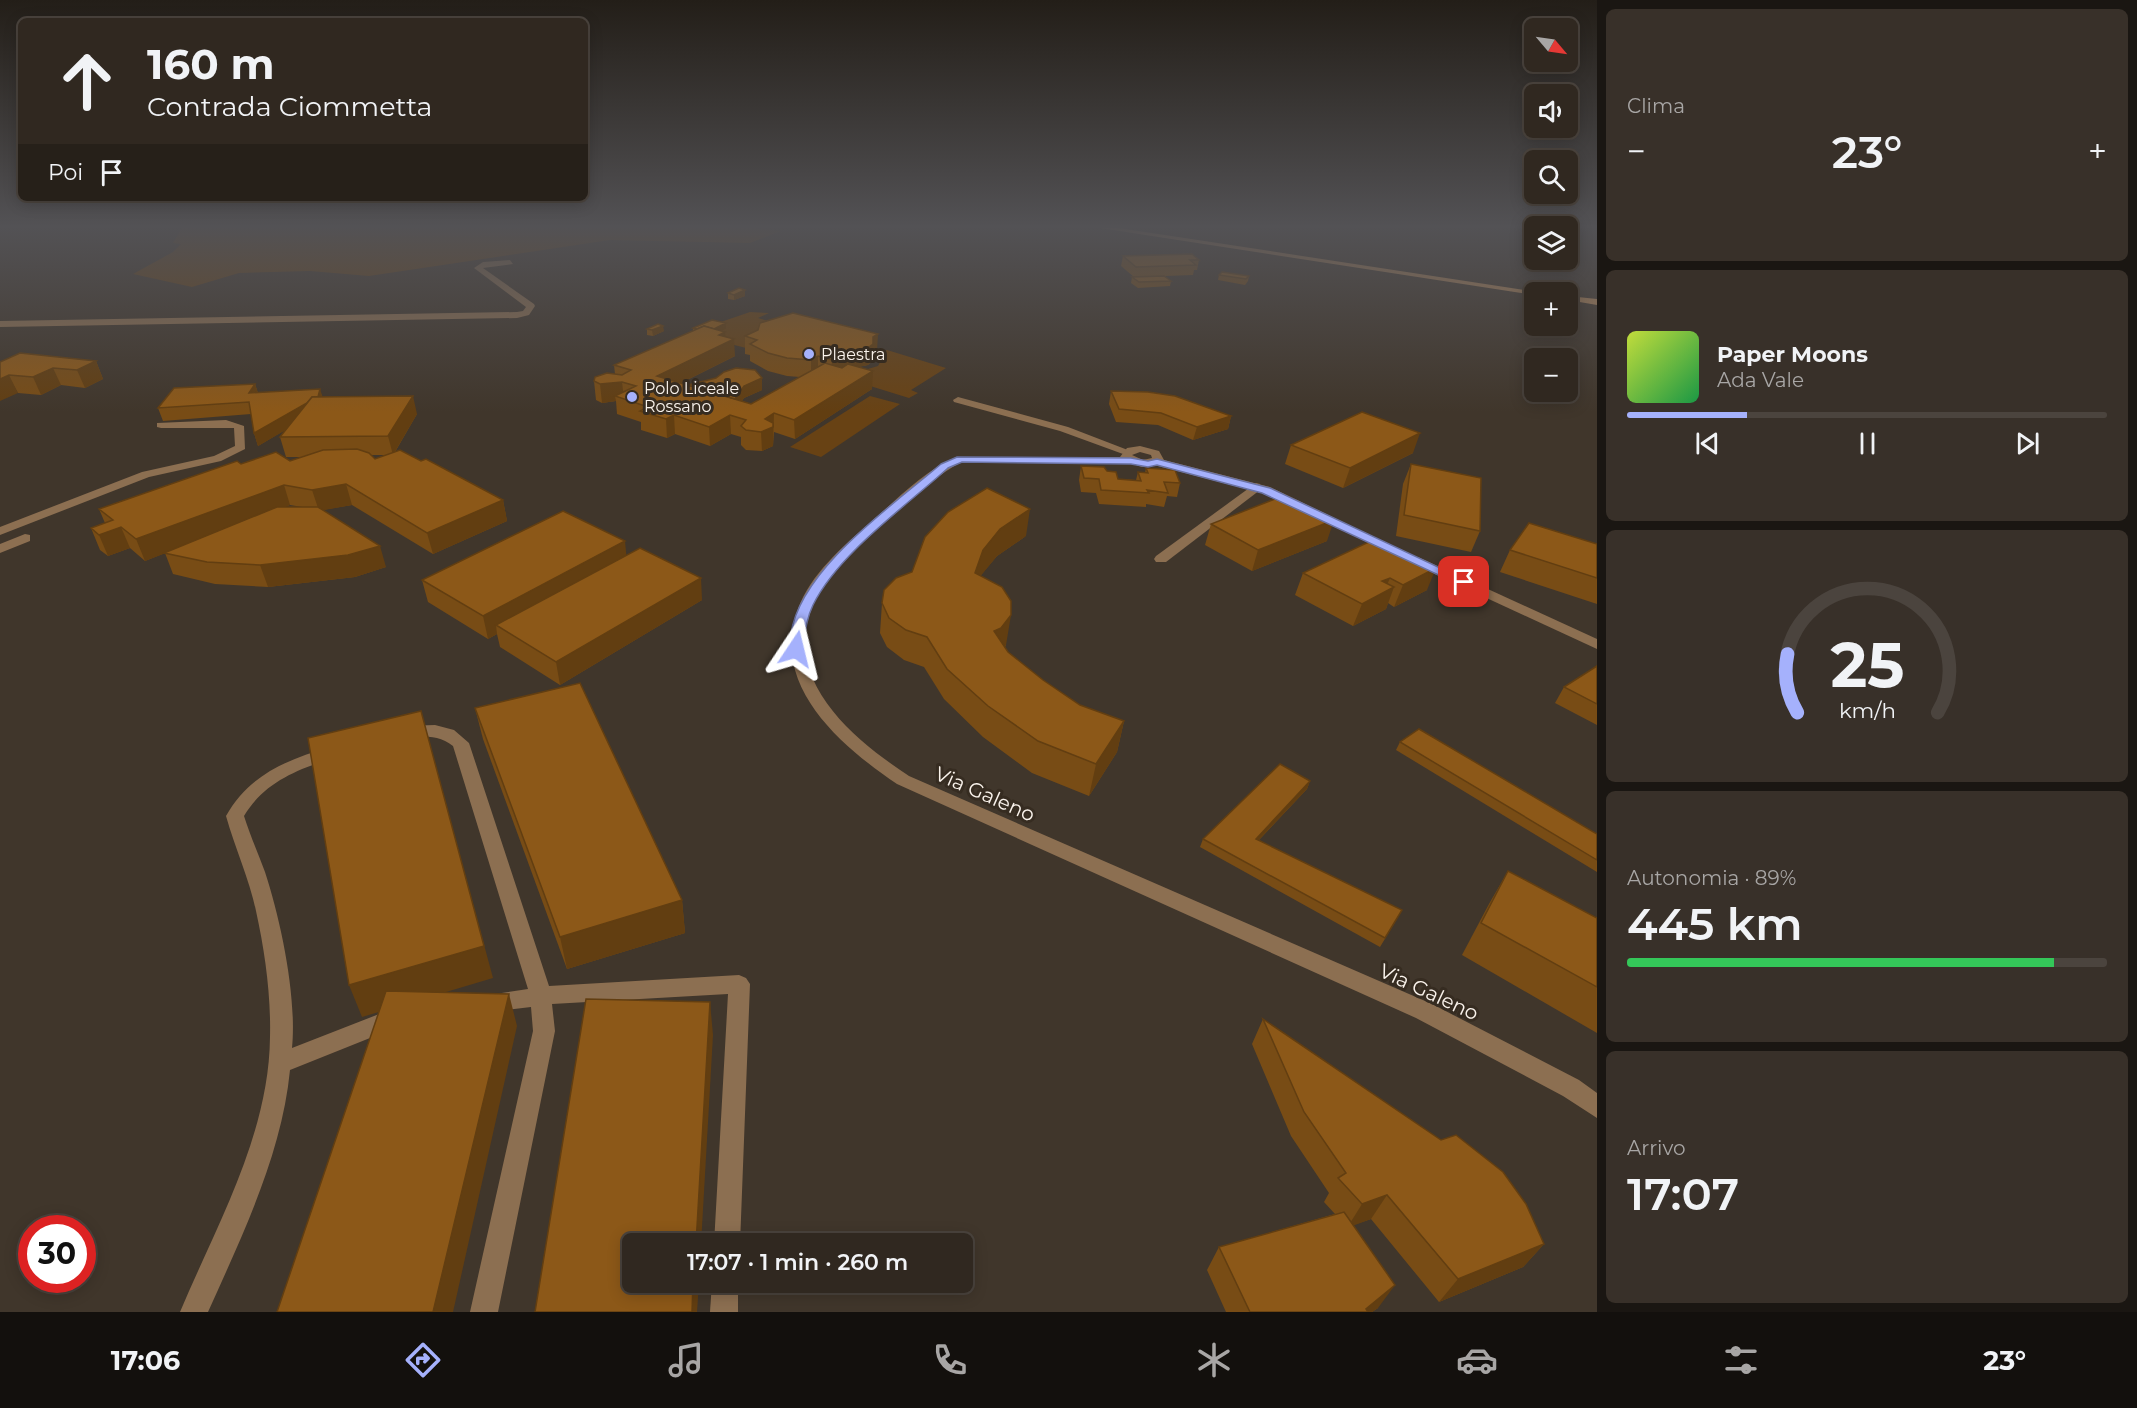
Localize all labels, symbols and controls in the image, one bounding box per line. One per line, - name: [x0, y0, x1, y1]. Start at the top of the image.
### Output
- north arrow: [1524, 18, 1578, 72]
- map controls: [1524, 18, 1578, 402]
- text: 160 m: [147, 38, 275, 90]
- icon: ahead: [48, 42, 126, 120]
- button: sound: [1524, 84, 1578, 138]
- text: Contrada Ciommetta: [147, 90, 433, 123]
- text: Clima: [1627, 94, 1685, 118]
- text: 23°: [1832, 124, 1902, 179]
- text: −: [1627, 131, 1646, 171]
- text: +: [2088, 131, 2107, 171]
- button: search: [1524, 150, 1578, 204]
- icon: arrive: [95, 156, 128, 189]
- text: Poi: [48, 159, 83, 186]
- button: layers: [1524, 216, 1578, 270]
- button: +: [1524, 282, 1578, 336]
- text: Paper Moons: [1717, 341, 1868, 368]
- place label: Plaestra: [821, 345, 885, 364]
- marker: Plaestra: [802, 347, 816, 361]
- button: −: [1524, 348, 1578, 402]
- text: Ada Vale: [1717, 368, 1804, 392]
- place label: Polo Liceale Rossano: [644, 379, 739, 416]
- marker: Polo Liceale Rossano: [625, 390, 639, 404]
- icon: previous: [1691, 427, 1724, 460]
- icon: pause: [1851, 427, 1884, 460]
- icon: next: [2011, 427, 2044, 460]
- pin: [1438, 556, 1489, 607]
- icon: arrive: [1447, 565, 1480, 598]
- position arrow: [764, 617, 828, 681]
- text: 25: [1830, 627, 1904, 703]
- text: km/h: [1838, 697, 1896, 723]
- street label: Via Galeno: [931, 761, 1039, 827]
- text: Autonomia · 89%: [1627, 866, 1796, 890]
- text: 445 km: [1627, 896, 1803, 951]
- street label: Via Galeno: [1376, 959, 1482, 1025]
- text: Arrivo: [1627, 1136, 1686, 1160]
- text: 17:07: [1627, 1166, 1739, 1221]
- speed limit sign: 30: [18, 1215, 96, 1293]
- text: 17:07 · 1 min · 260 m: [687, 1249, 908, 1276]
- icon: directions: [402, 1339, 444, 1381]
- icon: music: [665, 1339, 707, 1381]
- icon: phone: [929, 1339, 971, 1381]
- icon: climate: [1193, 1339, 1235, 1381]
- icon: car: [1456, 1339, 1498, 1381]
- icon: filters: [1720, 1339, 1762, 1381]
- text: 17:06: [111, 1344, 180, 1377]
- text: 23°: [1983, 1344, 2026, 1377]

